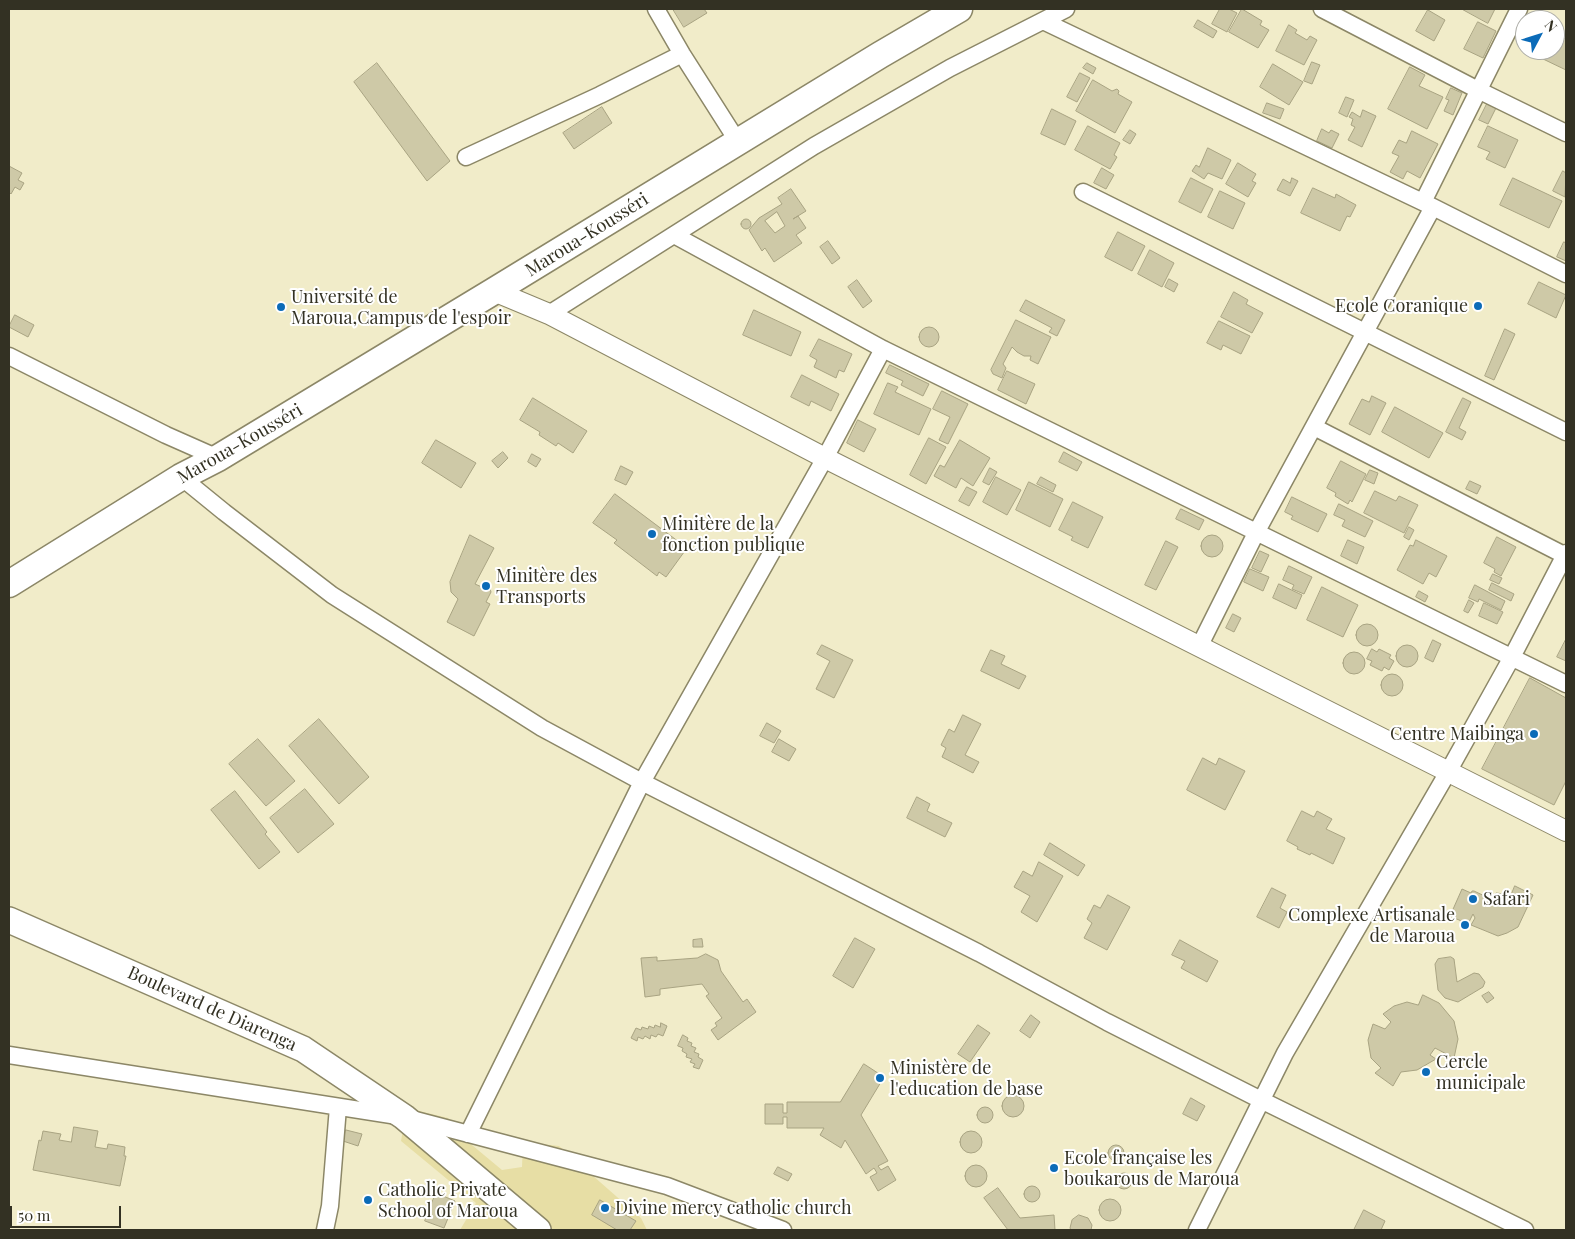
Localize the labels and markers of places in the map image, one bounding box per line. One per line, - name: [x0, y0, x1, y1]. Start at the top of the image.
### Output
- place label: Université de Maroua,Campus de l'espoir: [291, 286, 511, 328]
- place label: Ecole Coranique: [1335, 295, 1468, 317]
- marker: Ecole Coranique: [1472, 300, 1484, 312]
- marker: Université de Maroua,Campus de l'espoir: [275, 301, 287, 313]
- place label: Minitère de la fonction publique: [662, 513, 805, 556]
- marker: Minitère de la fonction publique: [646, 528, 658, 540]
- place label: Minitère des Transports: [496, 565, 597, 608]
- marker: Minitère des Transports: [480, 580, 492, 592]
- place label: Centre Maibinga: [1390, 723, 1524, 745]
- marker: Centre Maibinga: [1528, 728, 1540, 740]
- place label: Safari: [1483, 888, 1530, 910]
- marker: Safari: [1467, 893, 1479, 905]
- place label: Complexe Artisanale de Maroua: [1288, 904, 1455, 946]
- marker: Complexe Artisanale de Maroua: [1459, 919, 1471, 931]
- place label: Cercle municipale: [1436, 1051, 1526, 1094]
- place label: Ministère de l'education de base: [890, 1057, 1043, 1100]
- marker: Cercle municipale: [1420, 1066, 1432, 1078]
- marker: Ministère de l'education de base: [874, 1072, 886, 1084]
- place label: Ecole française les boukarous de Maroua: [1064, 1147, 1239, 1190]
- marker: Ecole française les boukarous de Maroua: [1048, 1162, 1060, 1174]
- place label: Catholic Private School of Maroua: [378, 1179, 518, 1222]
- marker: Catholic Private School of Maroua: [362, 1194, 374, 1206]
- place label: Divine mercy catholic church: [615, 1197, 852, 1219]
- marker: Divine mercy catholic church: [599, 1202, 611, 1214]

